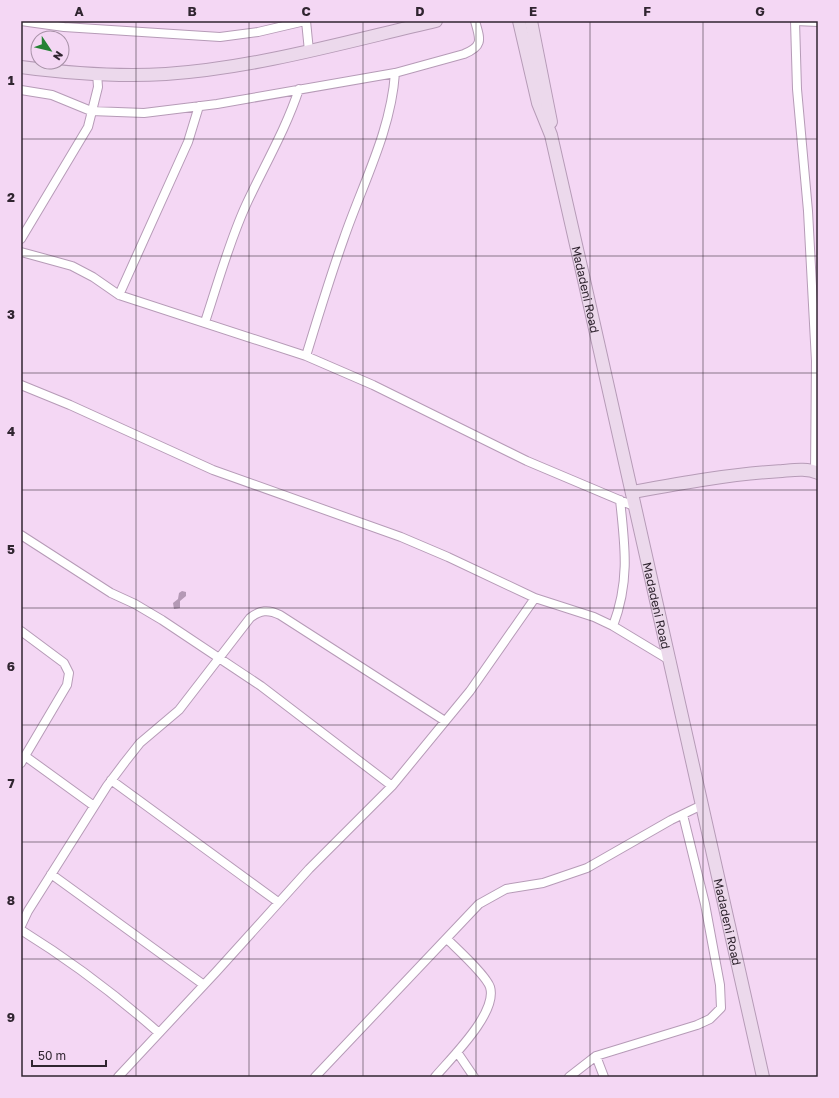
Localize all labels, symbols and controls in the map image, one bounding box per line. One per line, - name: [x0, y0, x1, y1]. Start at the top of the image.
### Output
- text: A: [74, 3, 84, 19]
- text: B: [187, 3, 197, 19]
- text: C: [301, 3, 311, 19]
- text: D: [415, 3, 425, 19]
- text: E: [529, 3, 537, 19]
- text: F: [643, 3, 651, 19]
- text: G: [755, 3, 765, 19]
- north arrow: [30, 30, 70, 70]
- text: N: [51, 49, 66, 63]
- text: 1: [8, 72, 15, 88]
- text: 2: [7, 189, 15, 205]
- street label: Madadeni Road: [569, 244, 603, 334]
- text: 3: [7, 306, 15, 322]
- text: 4: [7, 423, 15, 439]
- text: 5: [7, 541, 15, 557]
- street label: Madadeni Road: [640, 561, 674, 650]
- text: 6: [7, 658, 15, 674]
- text: 7: [7, 775, 15, 791]
- street label: Madadeni Road: [711, 877, 745, 967]
- text: 8: [7, 892, 15, 908]
- text: 9: [7, 1009, 15, 1025]
- scale bar: [32, 1042, 106, 1068]
- text: 50 m: [38, 1048, 66, 1063]

